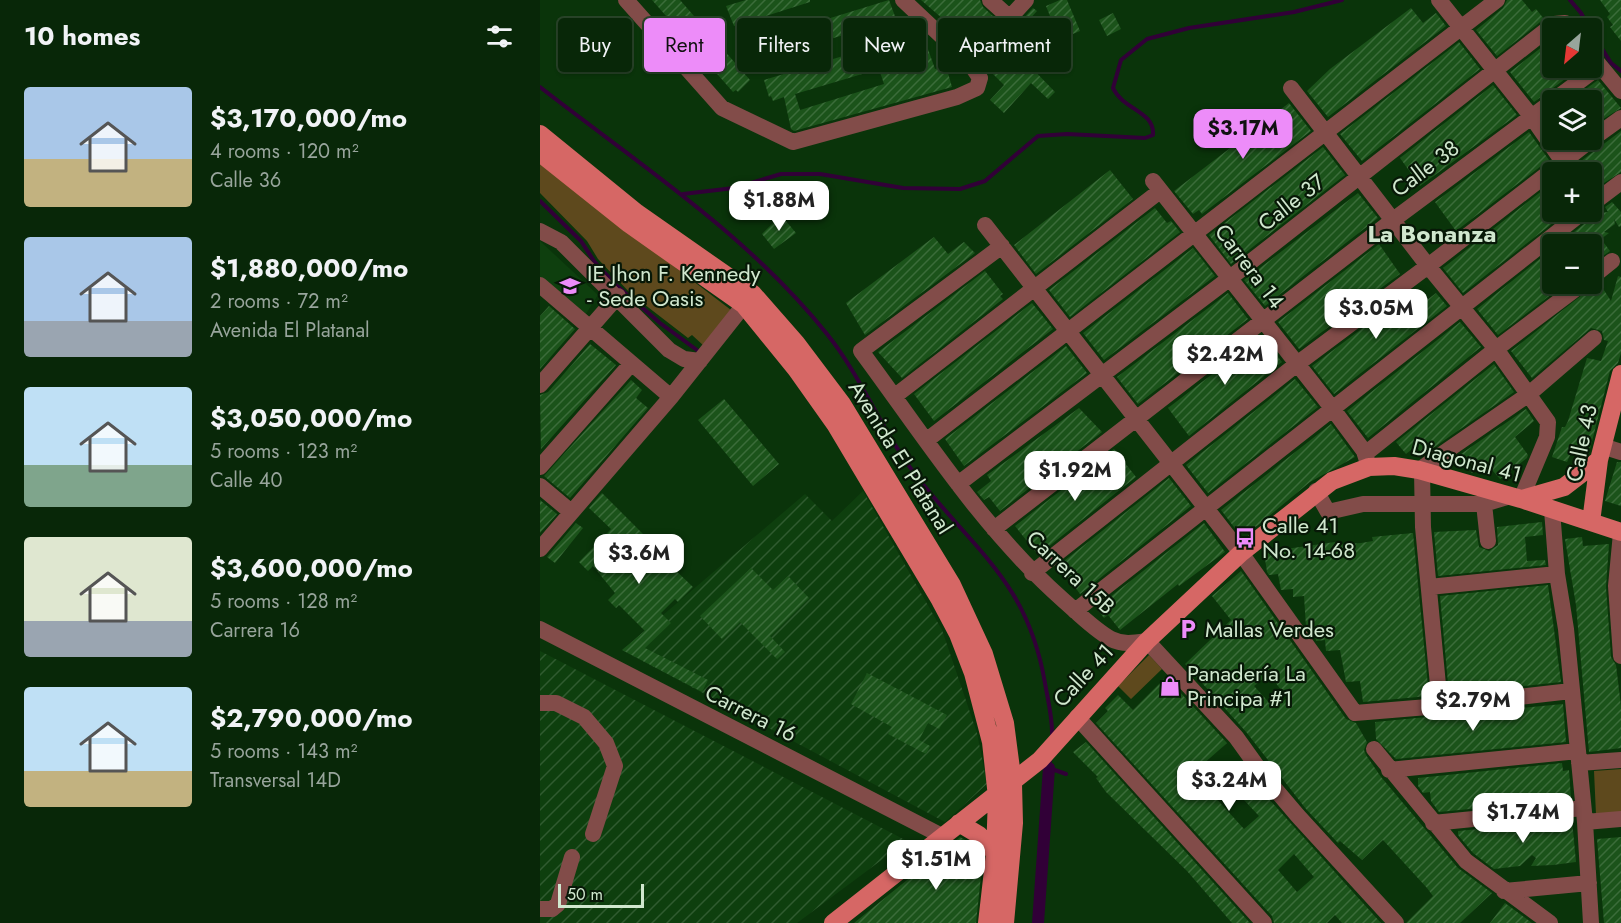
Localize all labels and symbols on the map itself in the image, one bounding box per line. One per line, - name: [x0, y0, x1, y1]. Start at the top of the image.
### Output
- north arrow: [1542, 18, 1602, 78]
- pin: $3.17M: [1194, 109, 1292, 160]
- street label: Calle 38: [1384, 132, 1466, 204]
- street label: Calle 37: [1251, 165, 1332, 238]
- pin: $1.88M: [730, 181, 828, 232]
- district label: La Bonanza: [1368, 216, 1496, 251]
- street label: Carrera 14: [1207, 217, 1293, 315]
- place label: IE Jhon F. Kennedy - Sede Oasis: [587, 257, 761, 314]
- school or university icon: IE Jhon F. Kennedy - Sede Oasis: [558, 274, 582, 298]
- pin: $3.05M: [1327, 289, 1425, 340]
- pin: $2.42M: [1176, 335, 1274, 386]
- street label: Avenida El Platanal: [841, 374, 961, 540]
- street label: Calle 43: [1557, 401, 1605, 485]
- street label: Diagonal 41: [1409, 430, 1525, 490]
- pin: $1.92M: [1026, 451, 1124, 502]
- place label: Calle 41 No. 14-68: [1262, 509, 1355, 566]
- street label: Carrera 15B: [1019, 522, 1123, 622]
- bus stop icon: Calle 41 No. 14-68: [1233, 526, 1257, 550]
- pin: $3.6M: [597, 534, 681, 585]
- place label: Mallas Verdes: [1205, 613, 1334, 645]
- parking icon: Mallas Verdes: [1176, 617, 1200, 641]
- street label: Calle 41: [1045, 636, 1121, 714]
- place label: Panadería La Principa #1: [1187, 657, 1306, 714]
- shop icon: Panadería La Principa #1: [1158, 674, 1182, 698]
- street label: Carrera 16: [700, 676, 802, 750]
- pin: $2.79M: [1424, 681, 1522, 732]
- pin: $3.24M: [1180, 761, 1278, 812]
- pin: $1.74M: [1474, 793, 1572, 844]
- pin: $1.51M: [887, 840, 985, 891]
- scale bar: [558, 881, 644, 908]

